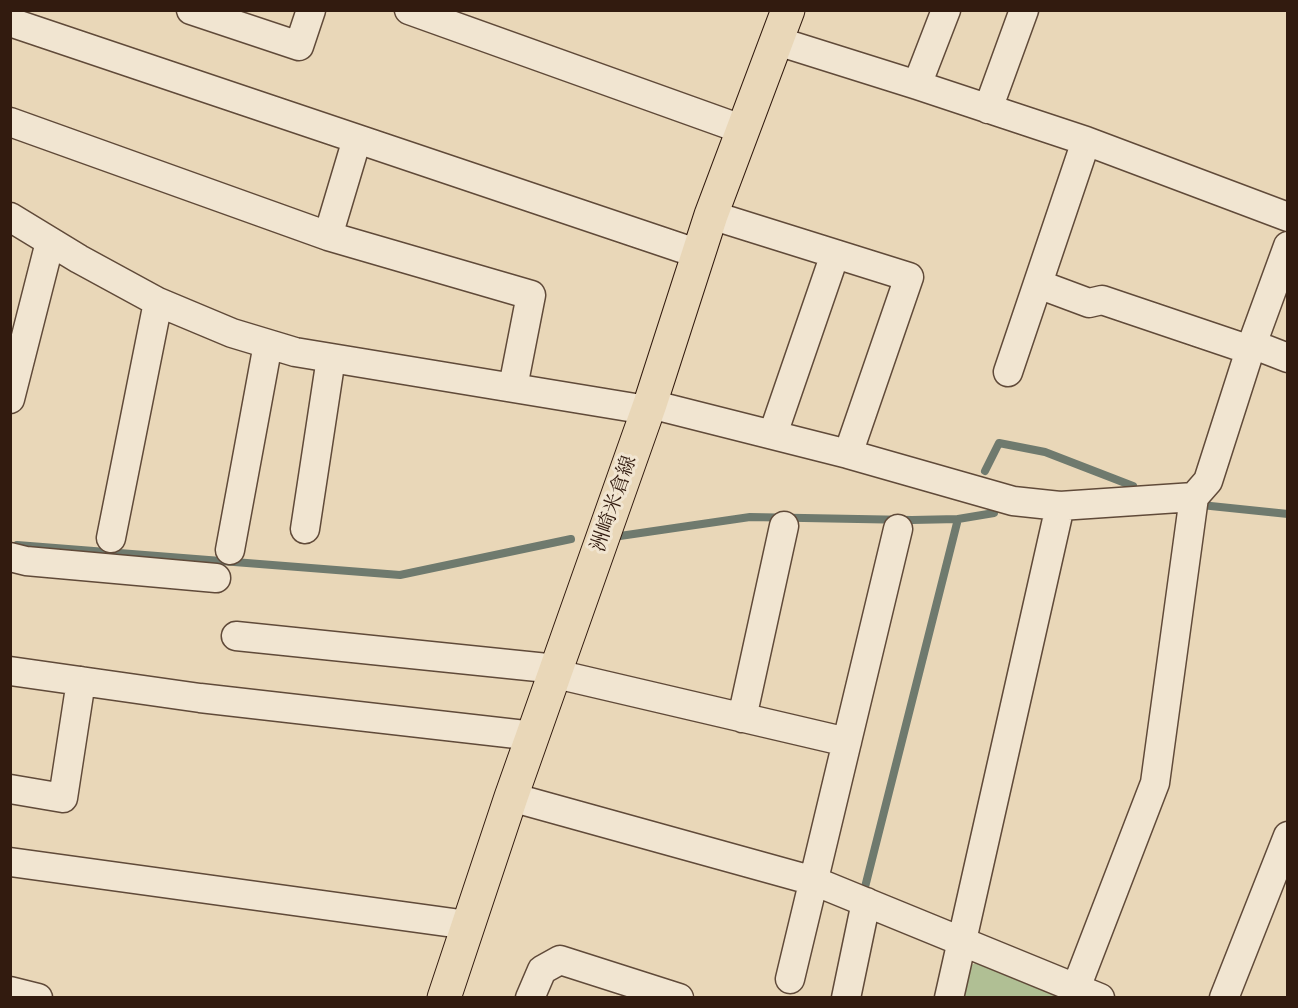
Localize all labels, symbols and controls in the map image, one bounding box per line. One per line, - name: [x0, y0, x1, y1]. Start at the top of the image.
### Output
- street label: 洲崎米倉線: [587, 453, 643, 555]

